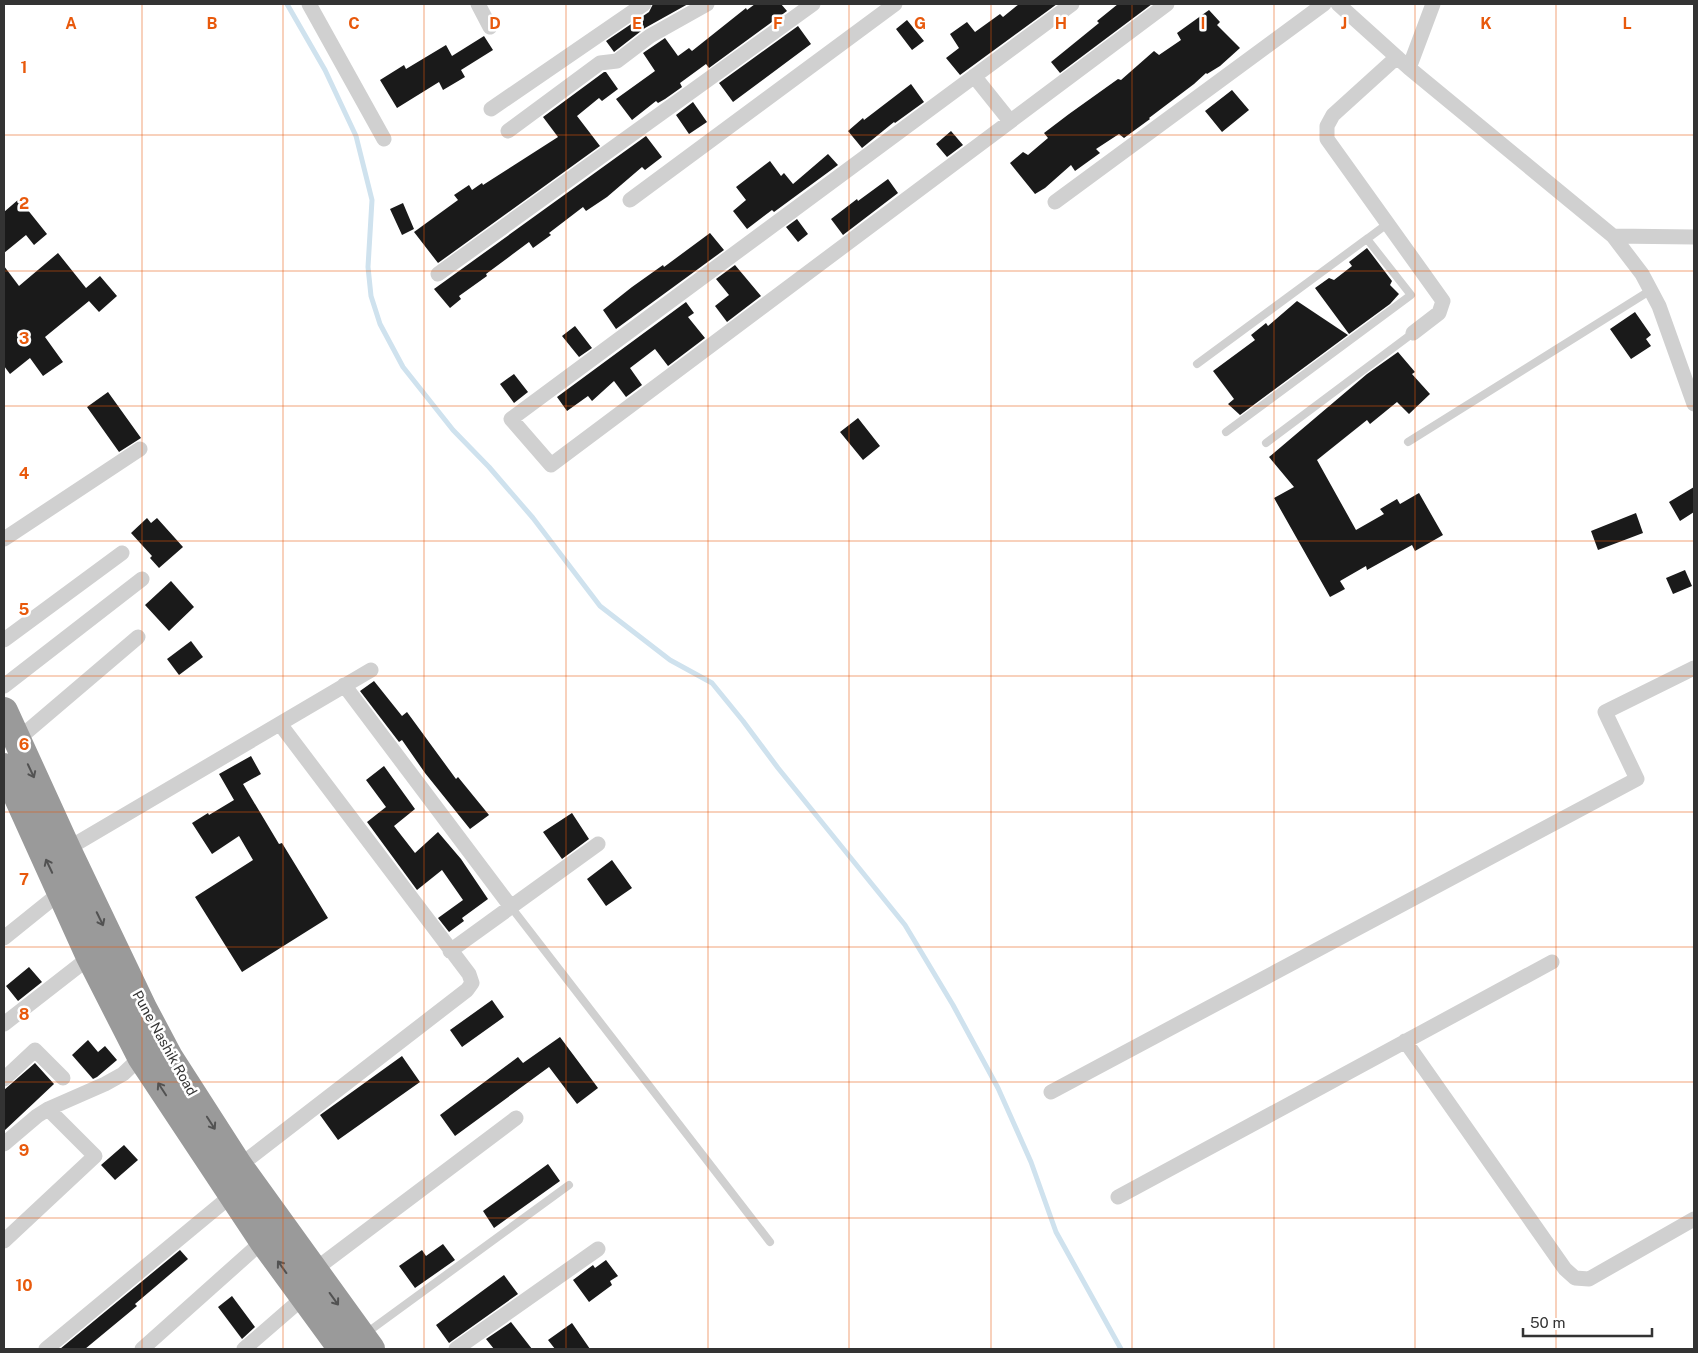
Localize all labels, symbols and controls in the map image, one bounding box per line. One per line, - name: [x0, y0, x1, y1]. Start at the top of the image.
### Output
- text: A: [65, 14, 77, 33]
- text: B: [207, 14, 218, 33]
- text: C: [348, 14, 360, 33]
- text: D: [489, 14, 501, 33]
- text: E: [632, 14, 642, 33]
- text: F: [773, 14, 783, 33]
- text: G: [914, 14, 926, 33]
- text: H: [1055, 14, 1067, 33]
- text: I: [1201, 14, 1205, 33]
- text: J: [1341, 14, 1347, 33]
- text: K: [1480, 14, 1492, 33]
- text: L: [1622, 14, 1632, 33]
- text: 1: [21, 58, 27, 77]
- text: 2: [19, 194, 29, 213]
- text: 3: [19, 329, 29, 348]
- text: 4: [19, 464, 30, 483]
- text: 5: [19, 600, 30, 619]
- text: 6: [19, 735, 29, 754]
- one-way arrow: [27, 764, 37, 779]
- one-way arrow: [44, 859, 54, 874]
- text: 7: [19, 870, 29, 889]
- one-way arrow: [96, 911, 106, 926]
- street label: Pune Nashik Road: [129, 988, 201, 1098]
- text: 8: [19, 1005, 30, 1024]
- one-way arrow: [157, 1083, 167, 1097]
- one-way arrow: [205, 1116, 216, 1130]
- text: 9: [19, 1141, 29, 1160]
- one-way arrow: [277, 1261, 287, 1275]
- text: 10: [15, 1276, 33, 1295]
- one-way arrow: [329, 1292, 339, 1306]
- scale bar: [1523, 1306, 1652, 1338]
- text: 50 m: [1530, 1314, 1565, 1331]

